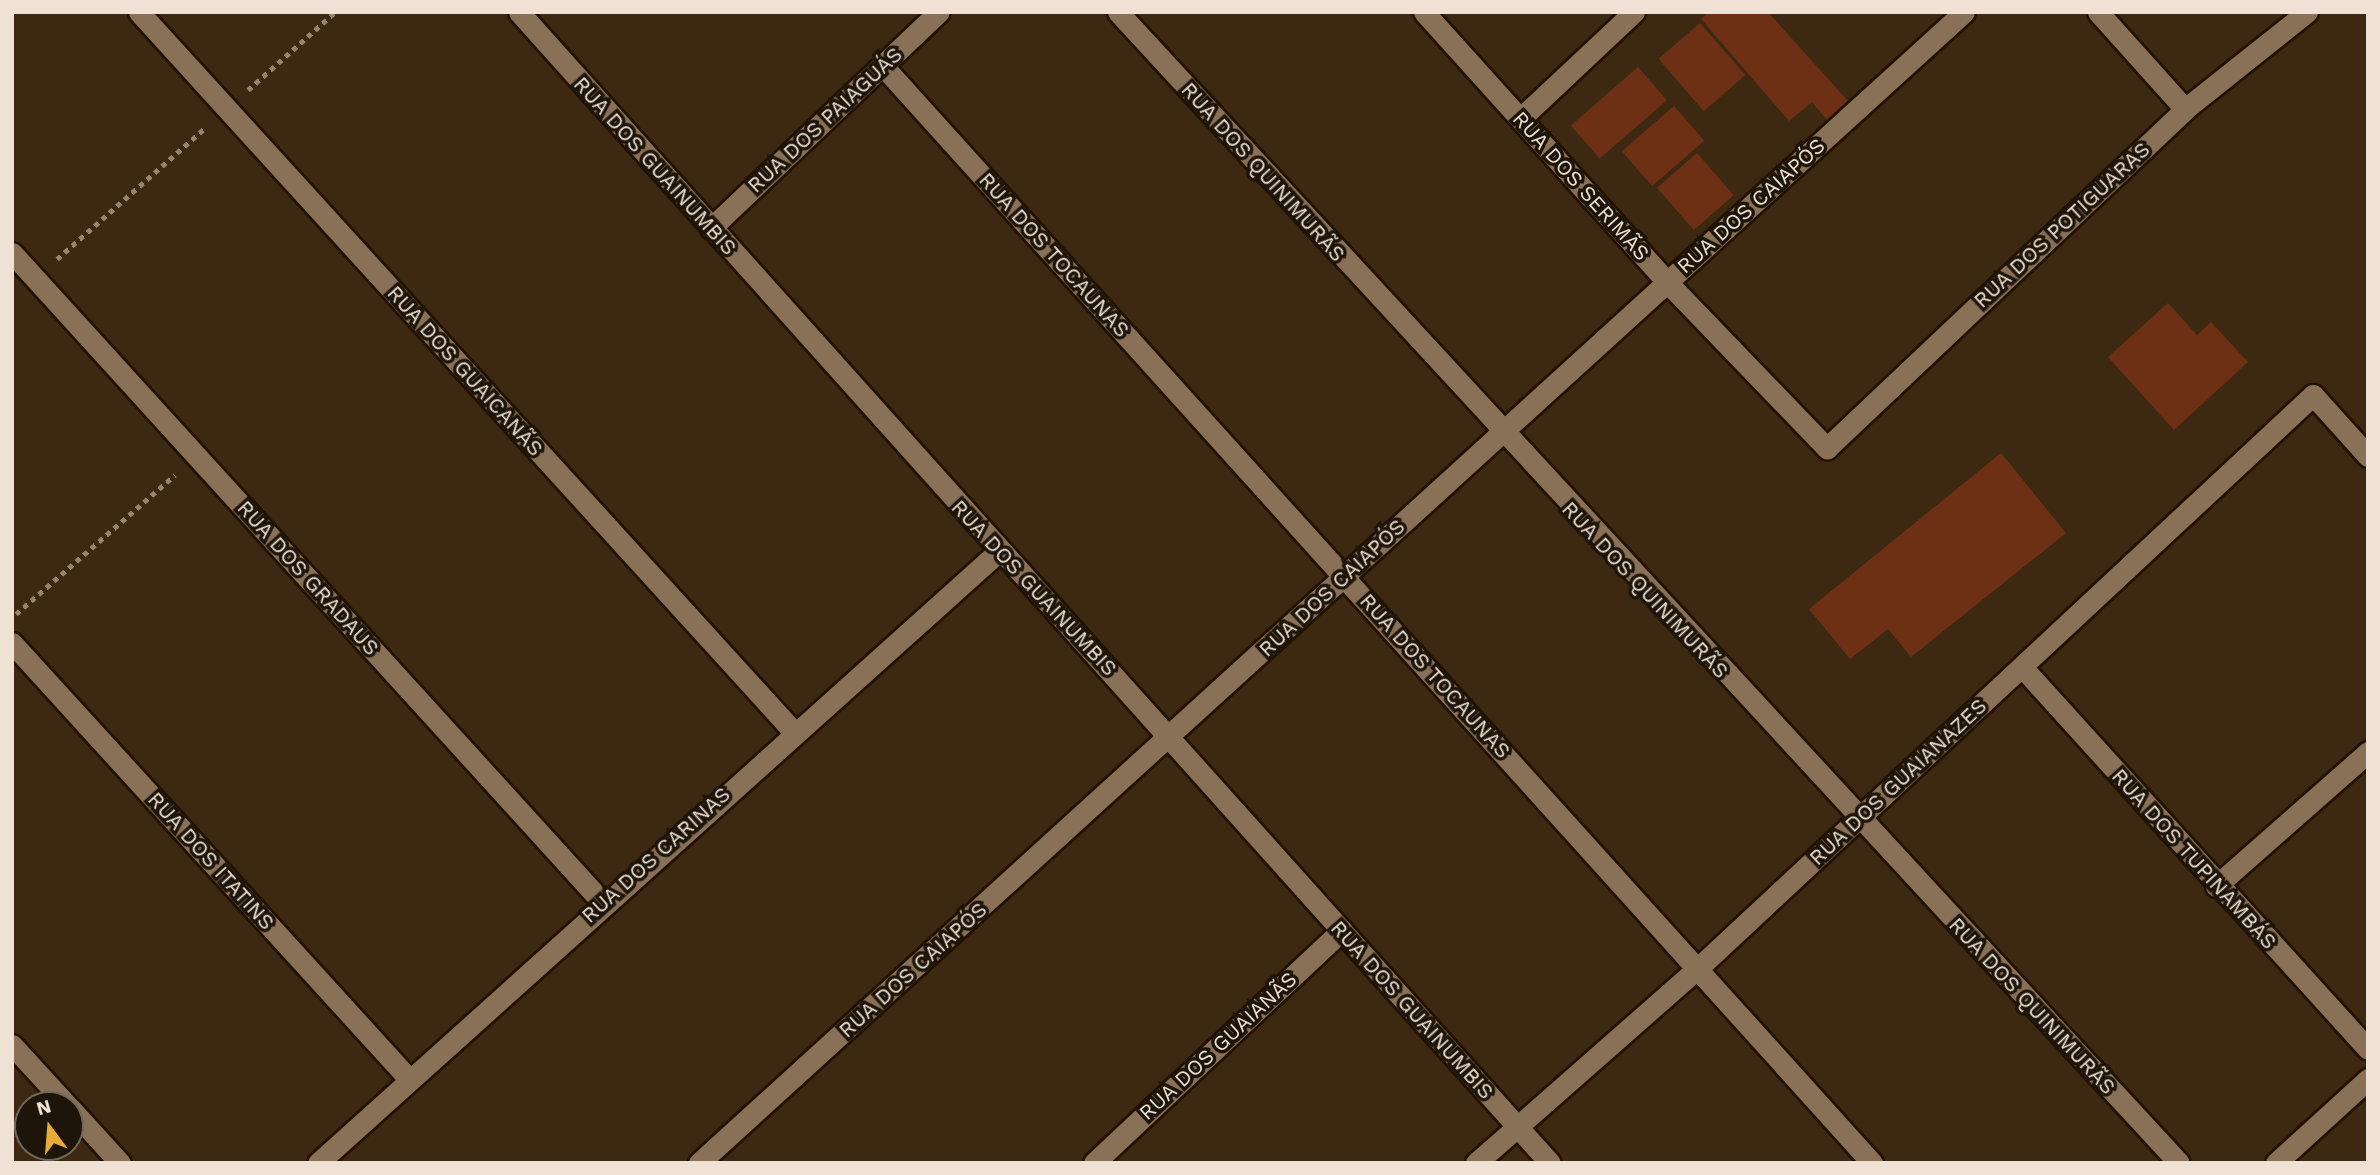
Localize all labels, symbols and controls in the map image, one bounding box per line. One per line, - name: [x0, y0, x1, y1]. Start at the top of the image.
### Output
- street label: RUA DOS PAIAGUÁS: [742, 42, 908, 198]
- street label: RUA DOS GUAINUMBIS: [568, 71, 742, 261]
- street label: RUA DOS QUINIMURÃS: [1176, 77, 1350, 267]
- street label: RUA DOS SERIMÃS: [1507, 106, 1655, 266]
- street label: RUA DOS CAIAPÓS: [1672, 133, 1830, 279]
- street label: RUA DOS POTIGUARAS: [1968, 137, 2156, 313]
- street label: RUA DOS TOCAUNAS: [973, 167, 1135, 343]
- street label: RUA DOS GUAICANÃS: [382, 280, 548, 462]
- street label: RUA DOS GRADAUS: [232, 495, 384, 661]
- street label: RUA DOS GUAINUMBIS: [946, 495, 1122, 681]
- street label: RUA DOS QUINIMURÃS: [1556, 496, 1734, 684]
- street label: RUA DOS CAIAPÓS: [1254, 514, 1410, 662]
- street label: RUA DOS TOCAUNAS: [1354, 588, 1516, 764]
- street label: RUA DOS GUAIANAZES: [1804, 693, 1992, 871]
- street label: RUA DOS TUPINAMBÁS: [2106, 763, 2282, 955]
- street label: RUA DOS CARINAS: [576, 781, 736, 929]
- street label: RUA DOS ITATINS: [142, 787, 280, 935]
- street label: RUA DOS CAIAPÓS: [834, 897, 992, 1043]
- street label: RUA DOS QUINIMURÃS: [1943, 912, 2121, 1100]
- street label: RUA DOS GUAINUMBIS: [1325, 915, 1499, 1105]
- street label: RUA DOS GUAIANÃS: [1134, 966, 1302, 1126]
- north arrow: [14, 1091, 84, 1161]
- text: N: [34, 1094, 54, 1120]

